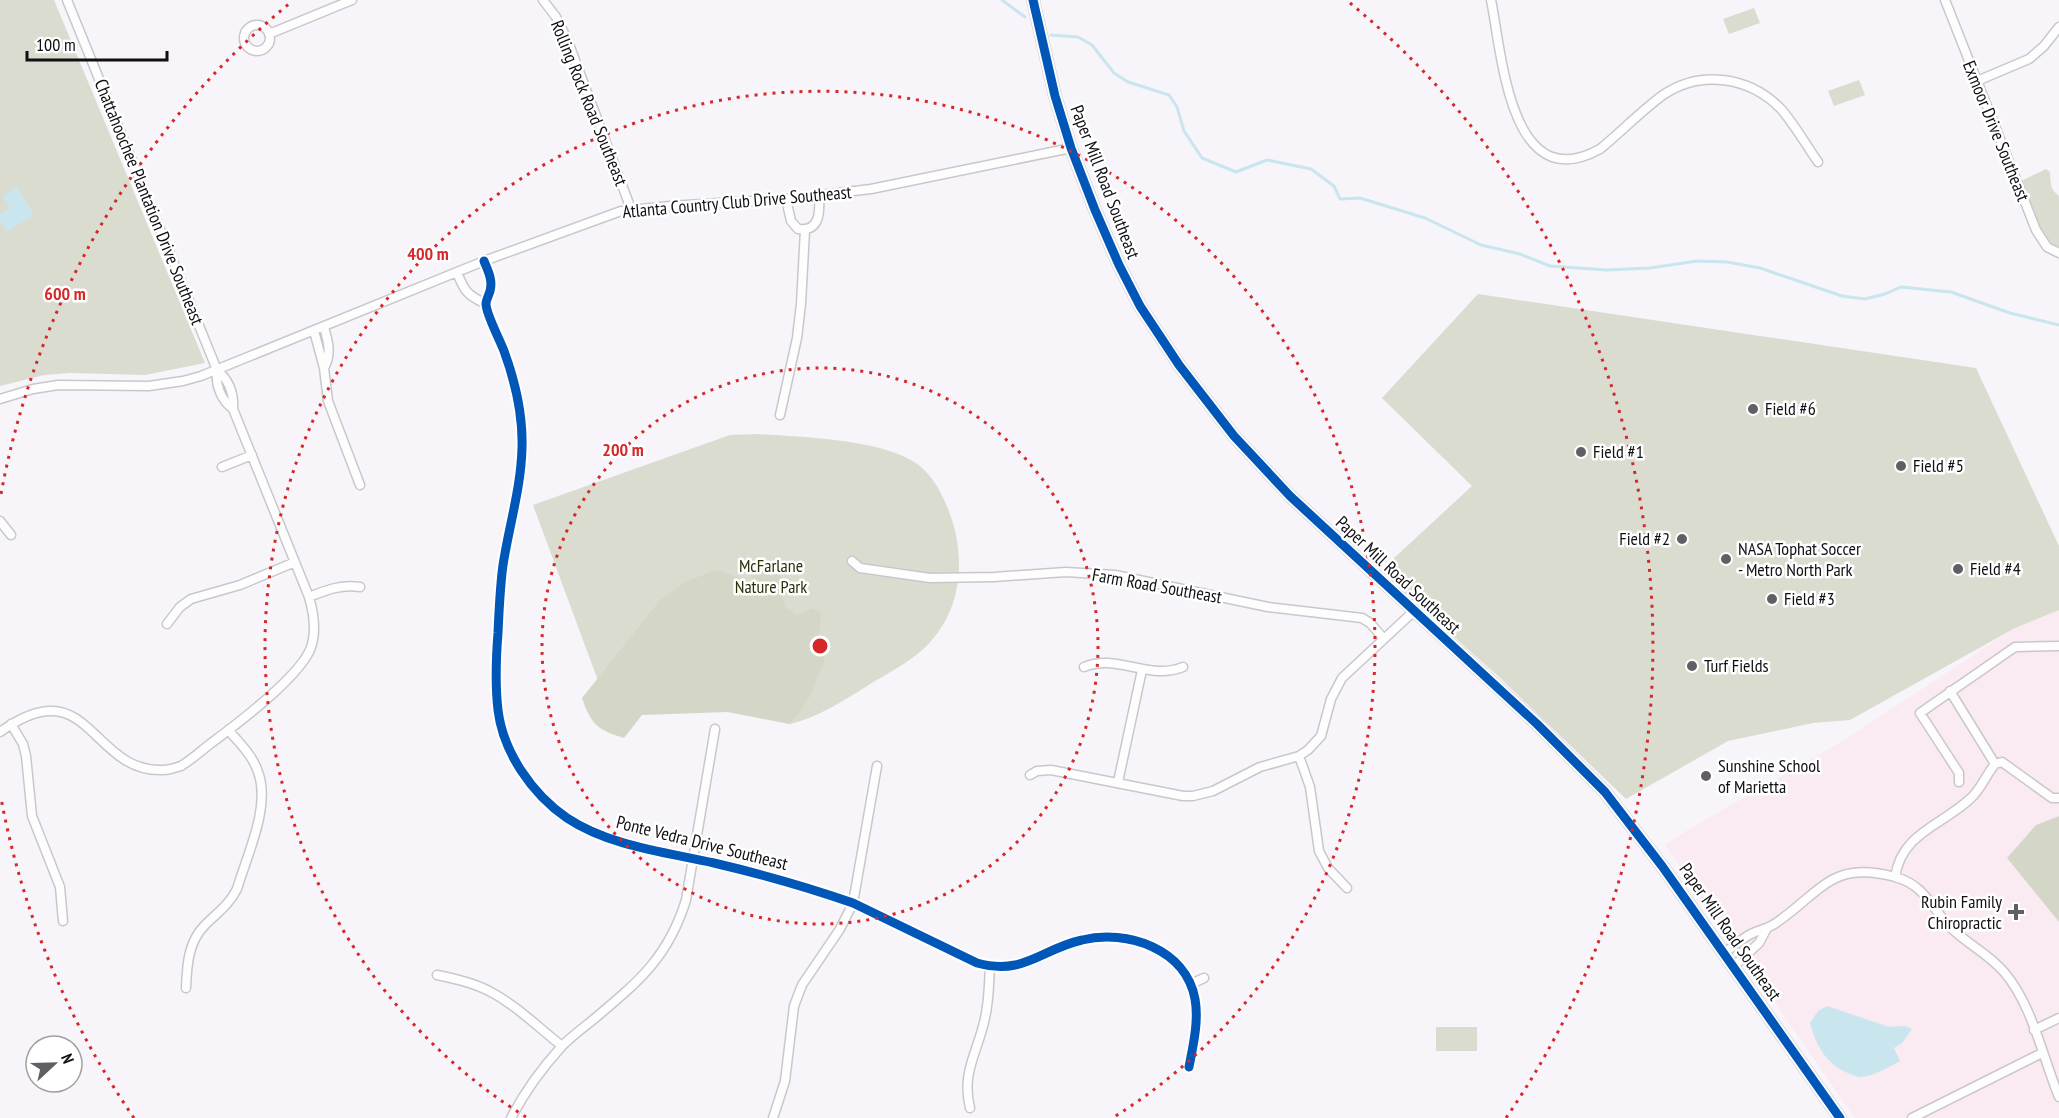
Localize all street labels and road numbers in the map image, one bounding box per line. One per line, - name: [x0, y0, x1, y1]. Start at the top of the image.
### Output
- street label: Rolling Rock Road Southeast: [546, 17, 633, 189]
- street label: Exmoor Drive Southeast: [1958, 57, 2035, 204]
- street label: Chattahoochee Plantation Drive Southeast: [90, 76, 209, 328]
- street label: Paper Mill Road Southeast: [1066, 102, 1145, 262]
- street label: Atlanta Country Club Drive Southeast: [621, 180, 853, 223]
- street label: Paper Mill Road Southeast: [1331, 511, 1466, 639]
- street label: Farm Road Southeast: [1090, 563, 1224, 608]
- street label: Ponte Vedra Drive Southeast: [614, 810, 790, 875]
- street label: Paper Mill Road Southeast: [1674, 858, 1787, 1005]

